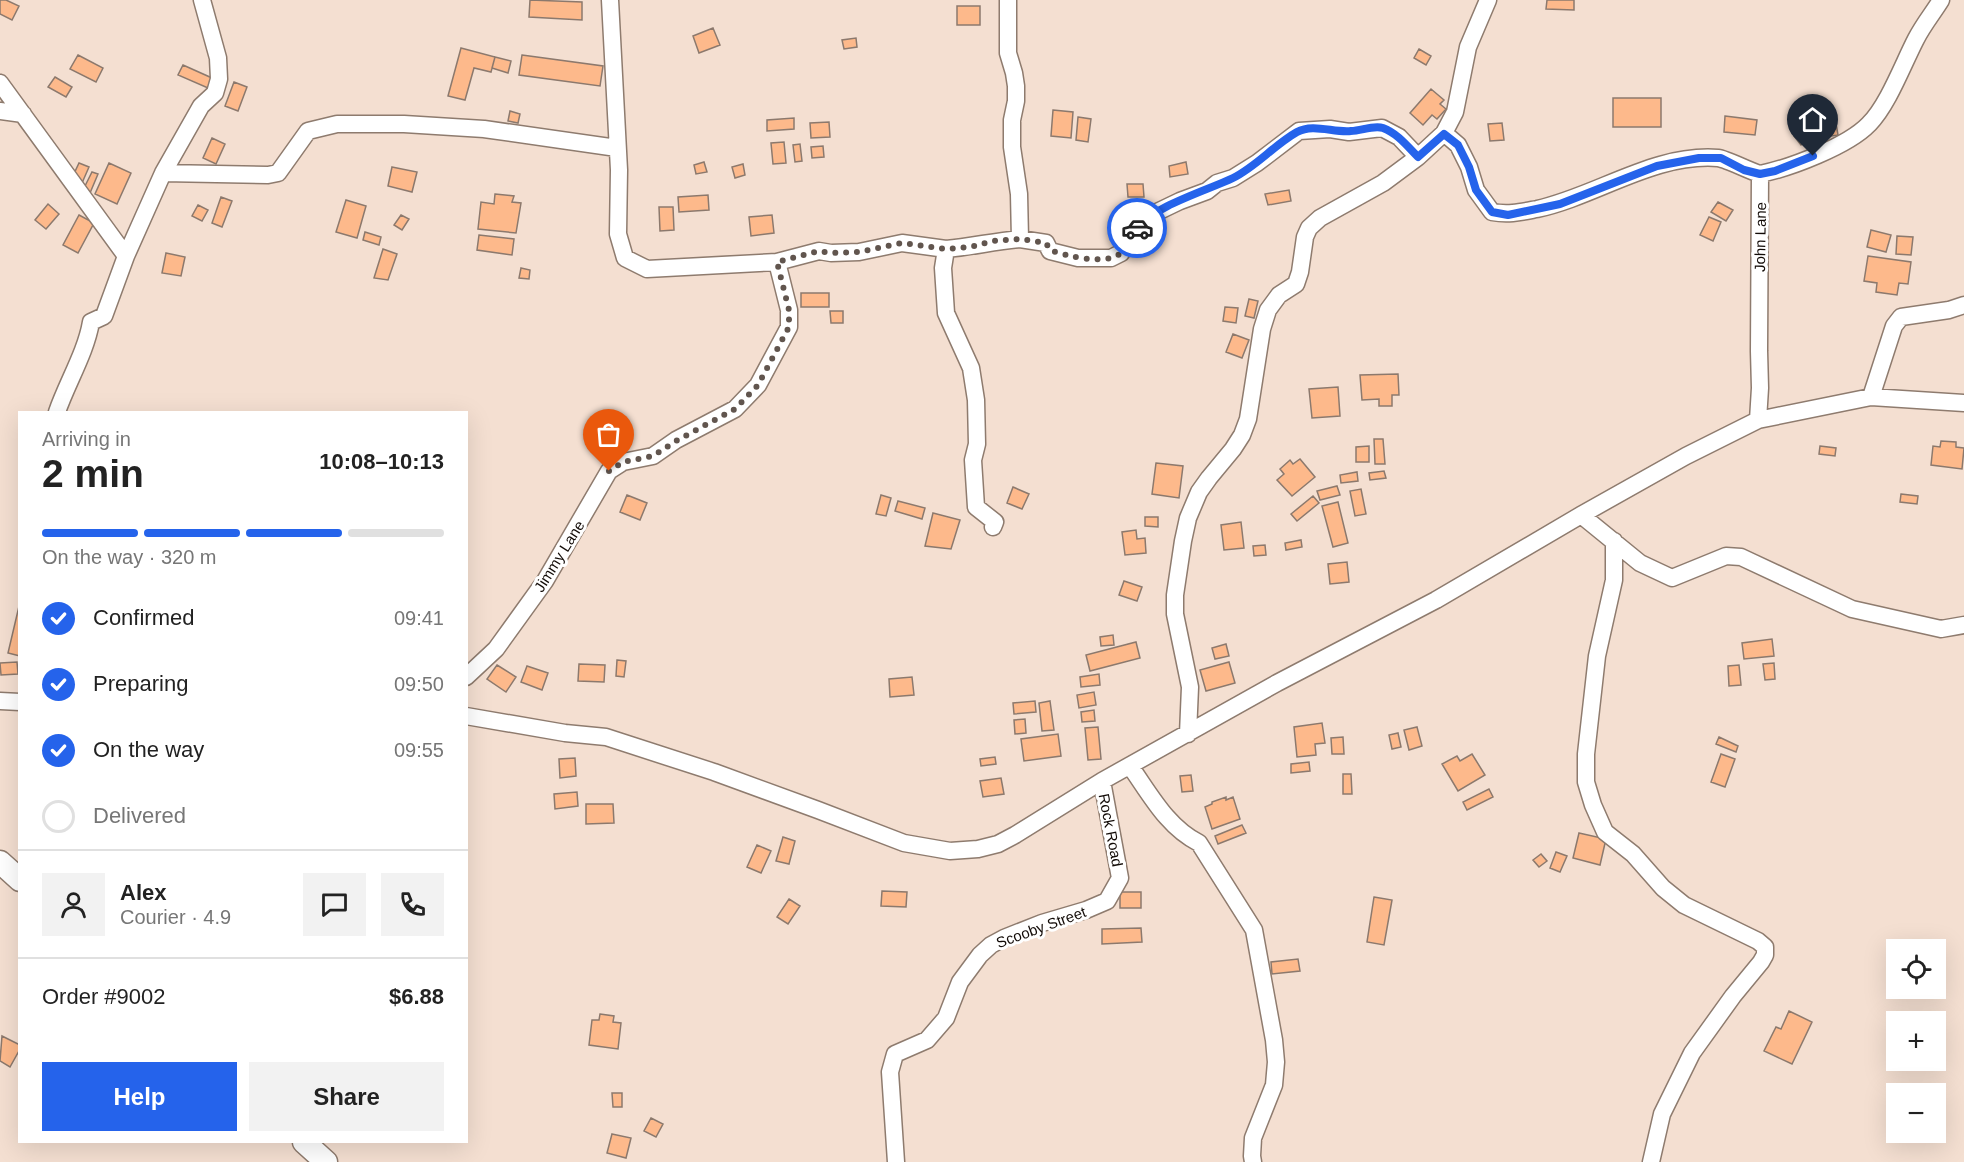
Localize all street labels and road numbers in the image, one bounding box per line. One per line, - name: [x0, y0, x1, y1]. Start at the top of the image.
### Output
- street label: John Lane: [1751, 202, 1769, 272]
- street label: Jimmy Lane: [530, 517, 588, 595]
- street label: Rock Road: [1096, 792, 1126, 868]
- street label: Scooby Street: [994, 903, 1089, 951]

